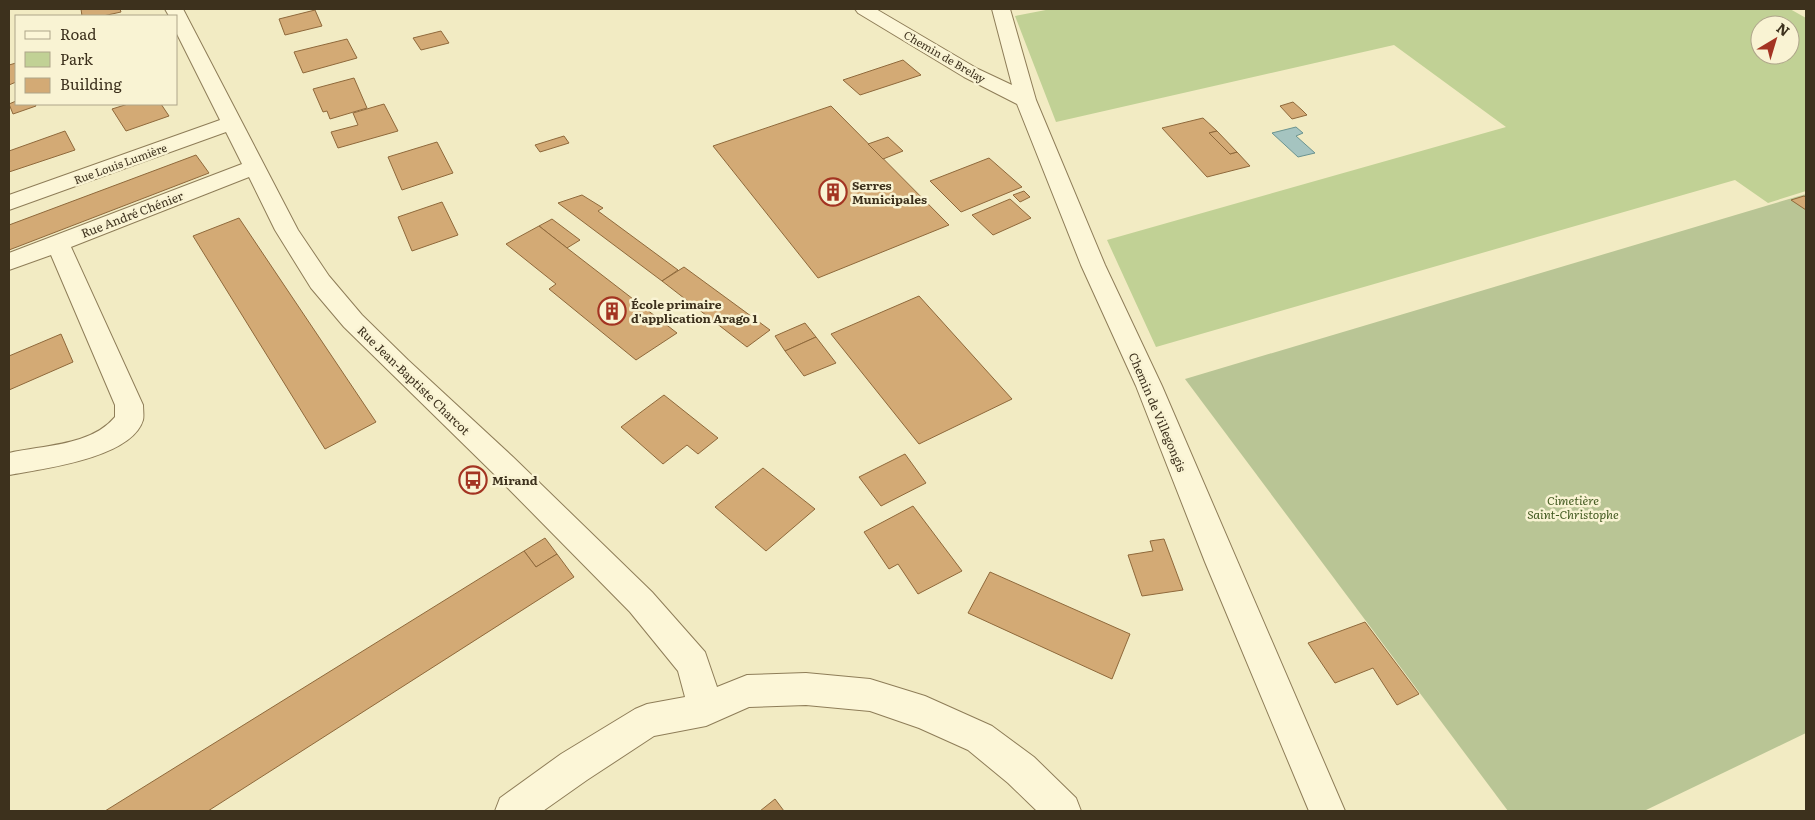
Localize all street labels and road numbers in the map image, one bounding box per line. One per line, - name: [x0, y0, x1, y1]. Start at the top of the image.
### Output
- street label: Chemin de Brelay: [901, 26, 989, 86]
- street label: Rue Louis Lumière: [71, 139, 169, 187]
- street label: Rue André Chénier: [78, 186, 186, 242]
- street label: Rue Jean-Baptiste Charcot: [354, 321, 474, 439]
- street label: Chemin de Villegongis: [1125, 349, 1192, 475]

